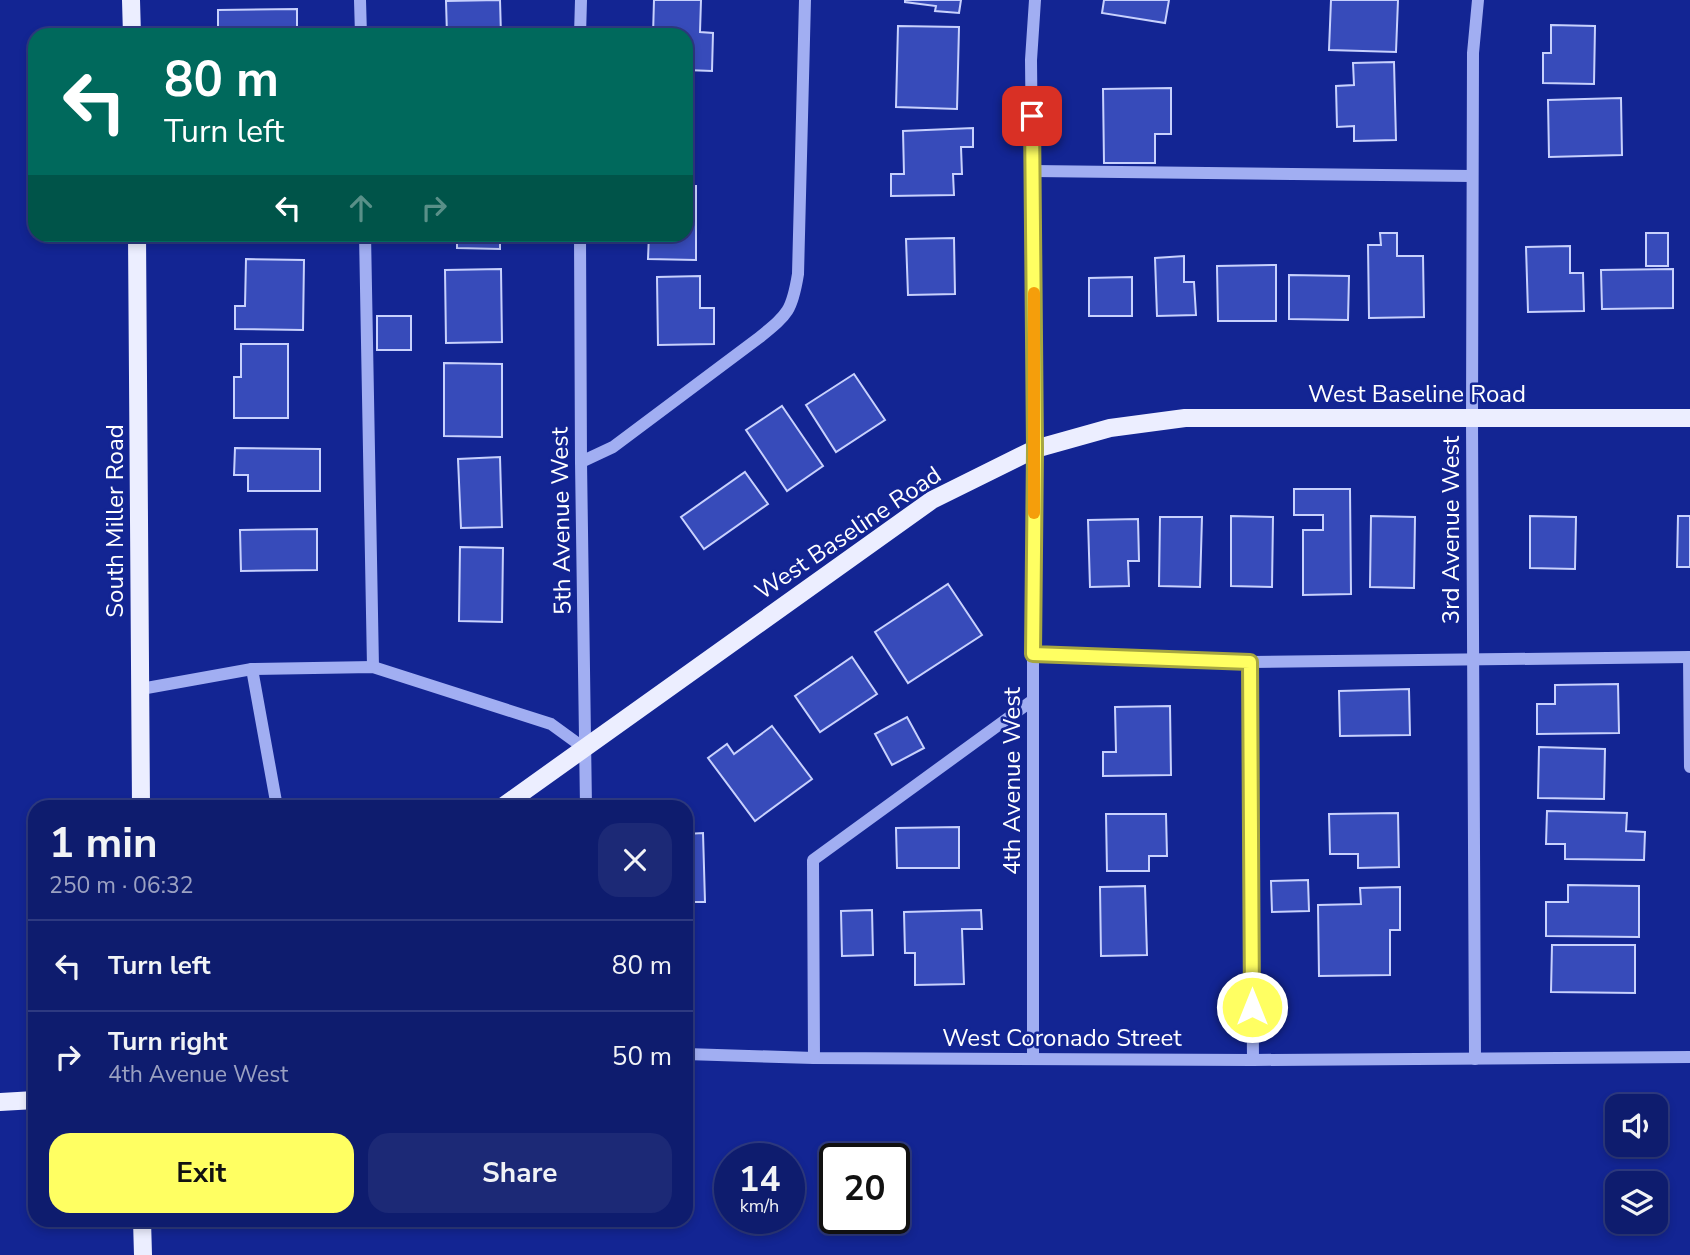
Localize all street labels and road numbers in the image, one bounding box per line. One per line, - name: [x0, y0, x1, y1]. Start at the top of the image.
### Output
- street label: West Baseline Road: [1308, 378, 1526, 410]
- street label: South Miller Road: [99, 424, 131, 618]
- street label: 5th Avenue West: [543, 426, 579, 615]
- street label: 3rd Avenue West: [1435, 435, 1467, 624]
- street label: West Baseline Road: [749, 459, 947, 607]
- street label: 4th Avenue West: [996, 686, 1028, 875]
- street label: West Coronado Street: [942, 1022, 1182, 1054]

